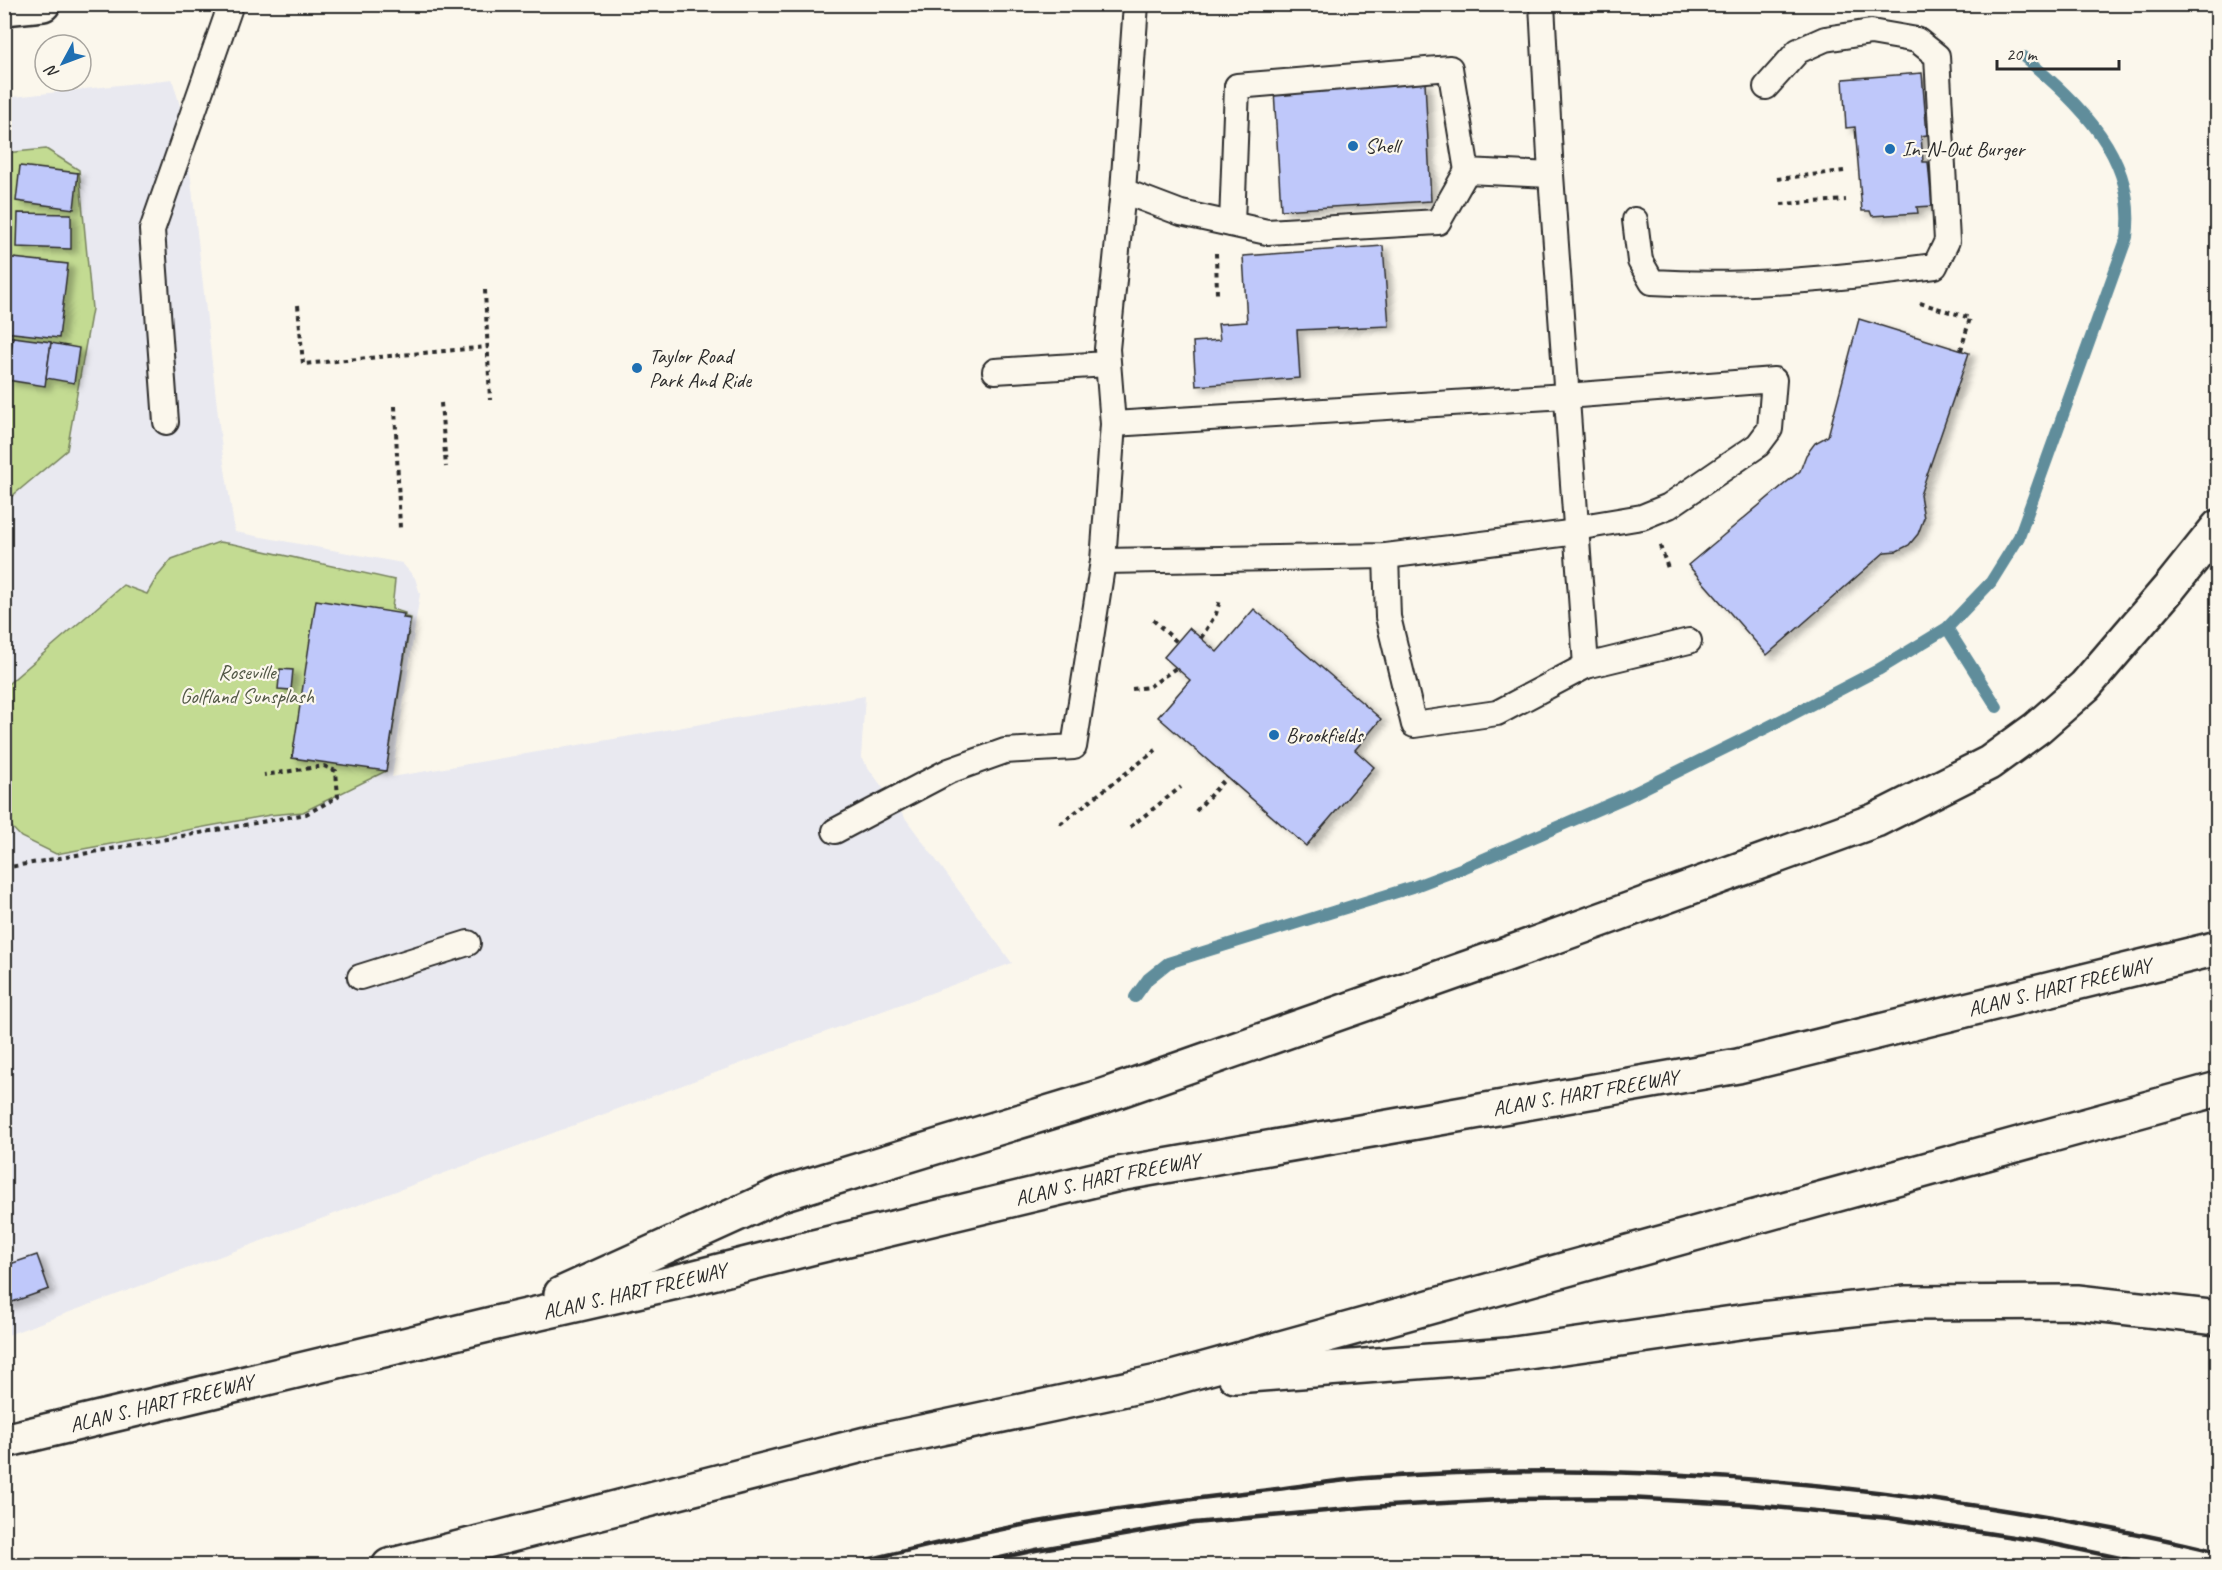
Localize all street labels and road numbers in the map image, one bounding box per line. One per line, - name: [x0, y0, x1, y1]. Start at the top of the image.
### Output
- street label: ALAN S. HART FREEWAY: [1965, 951, 2158, 1022]
- street label: ALAN S. HART FREEWAY: [1491, 1063, 1685, 1122]
- street label: ALAN S. HART FREEWAY: [1012, 1146, 1206, 1211]
- street label: ALAN S. HART FREEWAY: [540, 1256, 733, 1325]
- street label: ALAN S. HART FREEWAY: [67, 1368, 260, 1438]

